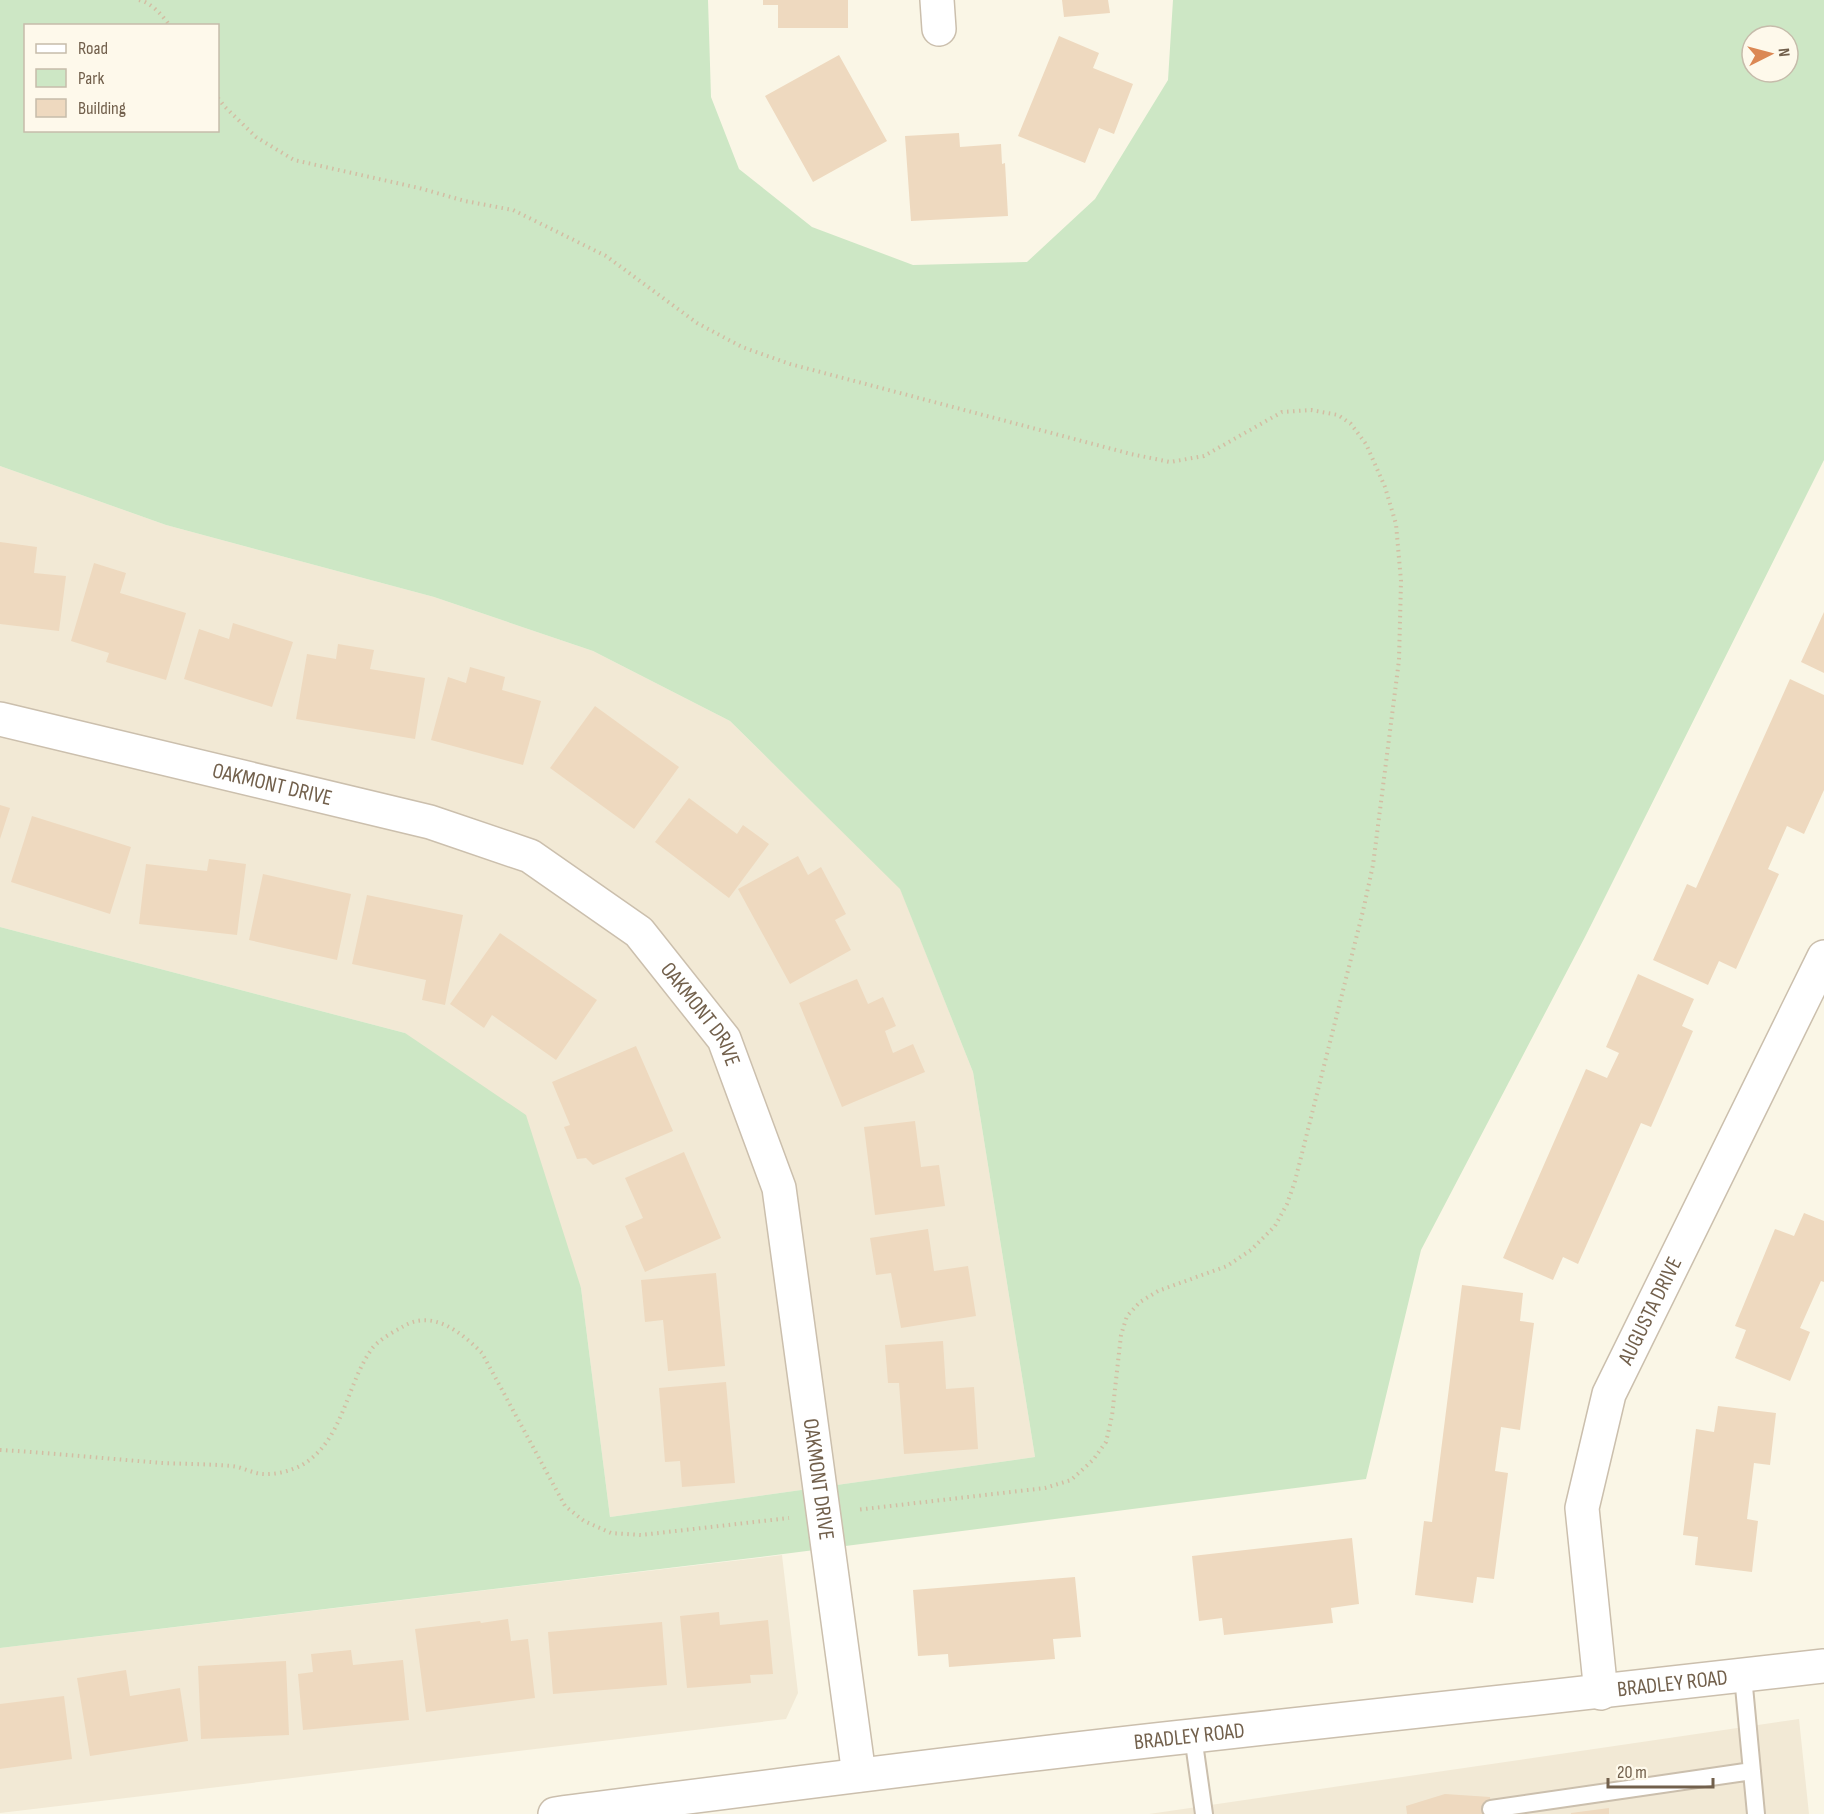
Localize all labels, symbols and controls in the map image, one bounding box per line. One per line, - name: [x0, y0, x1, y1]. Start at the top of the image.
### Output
- legend: [24, 24, 219, 132]
- north arrow: [1740, 24, 1800, 84]
- text: Road: [78, 38, 108, 59]
- text: N: [1774, 47, 1793, 58]
- text: Park: [78, 68, 104, 89]
- text: Building: [78, 98, 126, 119]
- street label: OAKMONT DRIVE: [210, 757, 335, 812]
- street label: OAKMONT DRIVE: [655, 957, 746, 1070]
- street label: AUGUSTA DRIVE: [1612, 1252, 1688, 1370]
- street label: OAKMONT DRIVE: [797, 1417, 840, 1542]
- street label: BRADLEY ROAD: [1616, 1664, 1729, 1703]
- street label: BRADLEY ROAD: [1133, 1717, 1246, 1756]
- scale bar: [1608, 1751, 1713, 1789]
- text: 20 m: [1617, 1762, 1647, 1783]

